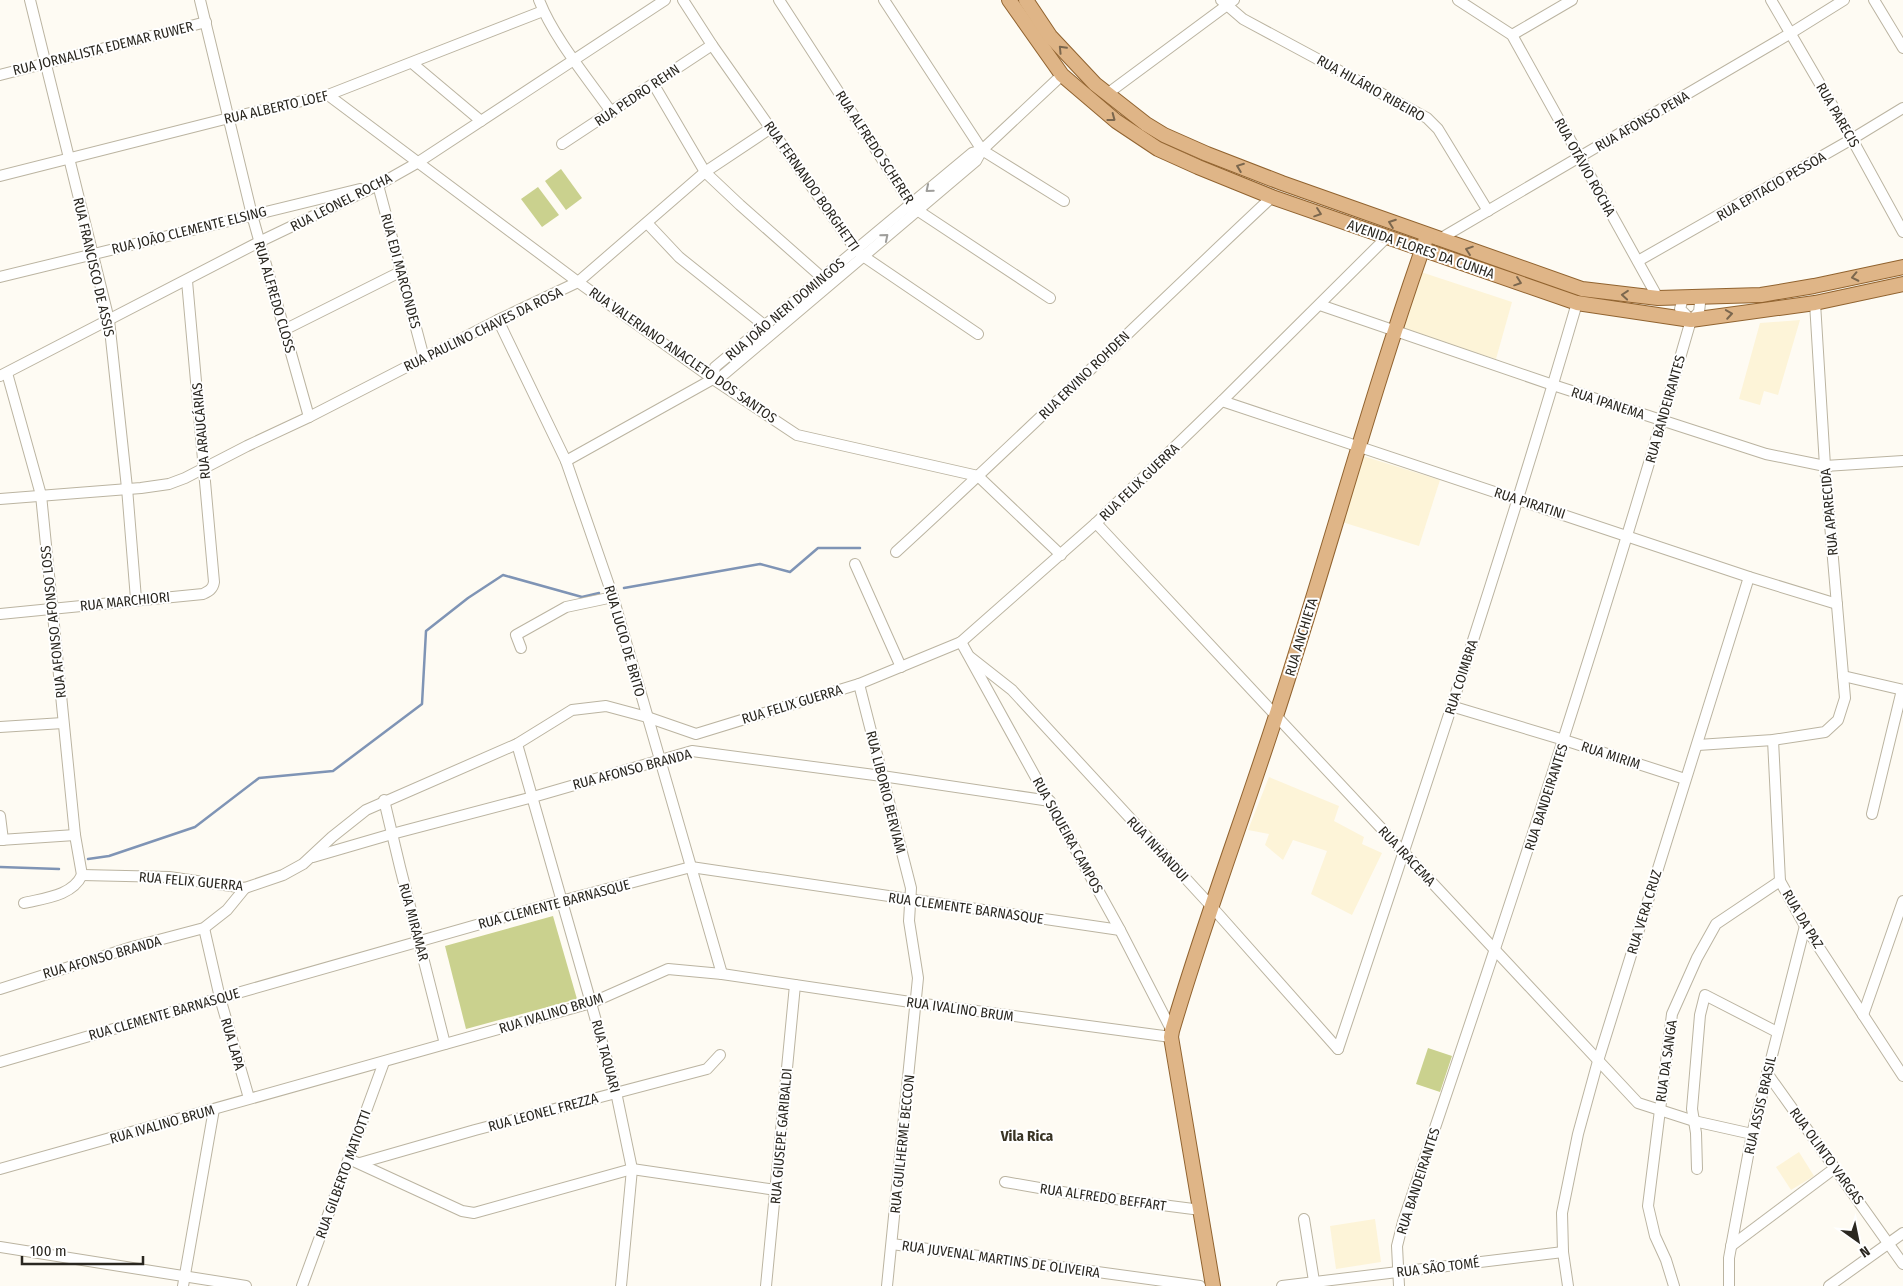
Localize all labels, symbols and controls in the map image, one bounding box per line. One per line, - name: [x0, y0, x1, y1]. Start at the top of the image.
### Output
- street label: RUA JORNALISTA EDEMAR RUWER: [11, 18, 195, 79]
- one-way arrow: [1059, 46, 1068, 55]
- street label: RUA HILÁRIO RIBEIRO: [1314, 51, 1428, 125]
- street label: RUA PEDRO REHN: [591, 61, 683, 130]
- street label: RUA PARECIS: [1812, 80, 1863, 151]
- street label: RUA ALBERTO LOEF: [222, 87, 330, 128]
- street label: RUA AFONSO PENA: [1592, 87, 1693, 155]
- street label: RUA ALFREDO SCHERER: [832, 88, 918, 207]
- one-way arrow: [1106, 113, 1115, 121]
- street label: RUA OTÁVIO ROCHA: [1551, 115, 1620, 220]
- street label: RUA FERNANDO BORGHETTI: [760, 118, 863, 255]
- street label: RUA EPITACIO PESSOA: [1714, 148, 1829, 225]
- one-way arrow: [1236, 163, 1245, 173]
- street label: RUA LEONEL ROCHA: [288, 169, 395, 235]
- one-way arrow: [926, 184, 935, 192]
- street label: RUA FRANCISCO DE ASSIS: [69, 196, 118, 338]
- street label: RUA JOÃO CLEMENTE ELSING: [110, 203, 268, 258]
- one-way arrow: [1314, 207, 1322, 217]
- street label: RUA EDI MARCONDES: [377, 212, 424, 331]
- street label: AVENIDA FLORES DA CUNHA: [1345, 216, 1497, 283]
- one-way arrow: [1389, 219, 1397, 229]
- one-way arrow: [880, 234, 889, 243]
- street label: RUA ALFREDO CLOSS: [250, 239, 299, 355]
- one-way arrow: [1465, 246, 1474, 256]
- street label: RUA JOÃO NERI DOMINGOS: [722, 254, 848, 364]
- one-way arrow: [1851, 271, 1860, 282]
- one-way arrow: [1513, 276, 1521, 286]
- street label: RUA PAULINO CHAVES DA ROSA: [401, 283, 566, 375]
- street label: RUA VALERIANO ANACLETO DOS SANTOS: [586, 284, 780, 427]
- one-way arrow: [1620, 290, 1628, 301]
- one-way arrow: [1726, 309, 1734, 320]
- street label: RUA ERVINO ROHDEN: [1035, 328, 1133, 423]
- street label: RUA BANDEIRANTES: [1642, 353, 1689, 465]
- street label: RUA ARAUCÁRIAS: [188, 382, 214, 480]
- street label: RUA IPANEMA: [1569, 384, 1647, 424]
- street label: RUA FELIX GUERRA: [1096, 440, 1183, 525]
- street label: RUA APARECIDA: [1817, 467, 1842, 556]
- street label: RUA PIRATINI: [1492, 484, 1568, 523]
- street label: RUA AFONSO AFONSO LOSS: [37, 545, 70, 699]
- street label: RUA LUCIO DE BRITO: [600, 584, 649, 699]
- street label: RUA MARCHIORI: [79, 588, 171, 615]
- street label: RUA ANCHIETA: [1281, 595, 1322, 678]
- street label: RUA COIMBRA: [1441, 637, 1482, 717]
- street label: RUA FELIX GUERRA: [740, 681, 845, 728]
- street label: RUA LIBORIO BERVIAM: [862, 729, 909, 855]
- street label: RUA MIRIM: [1579, 738, 1643, 773]
- street label: RUA BANDEIRANTES: [1521, 741, 1572, 853]
- street label: RUA AFONSO BRANDA: [571, 745, 694, 794]
- street label: RUA SIQUEIRA CAMPOS: [1029, 774, 1107, 896]
- street label: RUA INHANDUI: [1123, 813, 1192, 885]
- street label: RUA IRACEMA: [1375, 823, 1439, 890]
- street label: RUA VERA CRUZ: [1624, 867, 1666, 957]
- street label: RUA FELIX GUERRA: [138, 868, 244, 895]
- street label: RUA CLEMENTE BARNASQUE: [476, 876, 632, 933]
- street label: RUA MIRAMAR: [395, 881, 432, 963]
- street label: RUA DA PAZ: [1778, 887, 1827, 952]
- street label: RUA CLEMENTE BARNASQUE: [887, 889, 1045, 928]
- street label: RUA AFONSO BRANDA: [41, 932, 164, 983]
- street label: RUA CLEMENTE BARNASQUE: [87, 985, 242, 1044]
- street label: RUA IVALINO BRUM: [497, 990, 605, 1037]
- street label: RUA IVALINO BRUM: [905, 994, 1015, 1025]
- street label: RUA LAPA: [217, 1016, 248, 1073]
- street label: RUA TAQUARI: [588, 1018, 623, 1094]
- street label: RUA DA SANGA: [1652, 1018, 1681, 1103]
- street label: RUA ASSIS BRASIL: [1741, 1054, 1780, 1156]
- street label: RUA GIUSEPE GARIBALDI: [767, 1067, 796, 1205]
- street label: RUA GUILHERME BECCON: [887, 1074, 918, 1215]
- street label: RUA LEONEL FREZZA: [486, 1089, 600, 1135]
- street label: RUA IVALINO BRUM: [108, 1101, 216, 1148]
- street label: RUA OLINTO VARGAS: [1786, 1105, 1867, 1208]
- street label: RUA GILBERTO MATIOTTI: [312, 1108, 375, 1241]
- street label: RUA BANDEIRANTES: [1393, 1125, 1444, 1237]
- district label: Vila Rica: [1000, 1127, 1054, 1145]
- street label: RUA ALFREDO BEFFART: [1039, 1180, 1168, 1215]
- north arrow: [1833, 1216, 1883, 1266]
- scale bar: [22, 1234, 144, 1266]
- street label: RUA JUVENAL MARTINS DE OLIVEIRA: [901, 1237, 1102, 1282]
- text: 100 m: [30, 1242, 67, 1260]
- text: N: [1857, 1242, 1873, 1261]
- street label: RUA SÃO TOMÉ: [1395, 1253, 1481, 1281]

